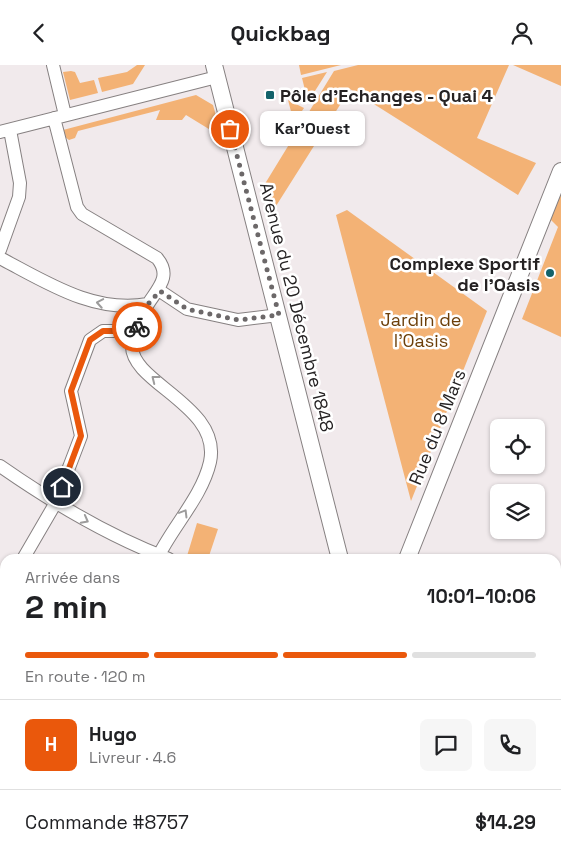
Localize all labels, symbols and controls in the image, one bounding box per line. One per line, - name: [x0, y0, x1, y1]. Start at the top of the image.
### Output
- icon: back: [25, 19, 53, 47]
- text: Quickbag: [230, 19, 331, 47]
- icon: person: [508, 19, 536, 47]
- place label: Pôle d'Echanges - Quai 4: [280, 84, 494, 107]
- marker: Pôle d'Echanges - Quai 4: [264, 89, 276, 101]
- pin: [209, 108, 251, 150]
- callout: Kar'Ouest: [260, 111, 365, 147]
- icon: bag: [216, 115, 244, 143]
- text: Kar'Ouest: [275, 118, 350, 139]
- street label: Avenue du 20 Décembre 1848: [255, 180, 339, 434]
- place label: Complexe Sportif de l'Oasis: [390, 252, 540, 296]
- marker: Complexe Sportif de l'Oasis: [544, 267, 556, 279]
- one-way arrow: [96, 298, 104, 308]
- courier: [112, 302, 162, 352]
- park label: Jardin de l'Oasis: [381, 308, 461, 352]
- icon: bike: [123, 313, 151, 341]
- street label: Rue du 8 Mars: [403, 366, 471, 488]
- one-way arrow: [152, 377, 161, 385]
- map controls: [490, 419, 545, 539]
- button: locate: [490, 419, 545, 474]
- pin: [41, 466, 83, 508]
- icon: home: [48, 473, 76, 501]
- button: layers: [490, 484, 545, 539]
- one-way arrow: [177, 510, 187, 519]
- one-way arrow: [80, 514, 89, 524]
- text: Arrivée dans: [25, 567, 120, 588]
- text: 10:01–10:06: [427, 584, 536, 609]
- text: 2 min: [25, 587, 108, 627]
- text: En route · 120 m: [25, 666, 146, 687]
- button: chat: [420, 719, 472, 771]
- button: phone: [484, 719, 536, 771]
- text: Hugo: [89, 722, 137, 747]
- text: H: [45, 732, 57, 757]
- text: Livreur · 4.6: [89, 747, 176, 768]
- text: Commande #8757: [25, 810, 189, 835]
- text: $14.29: [475, 810, 536, 835]

